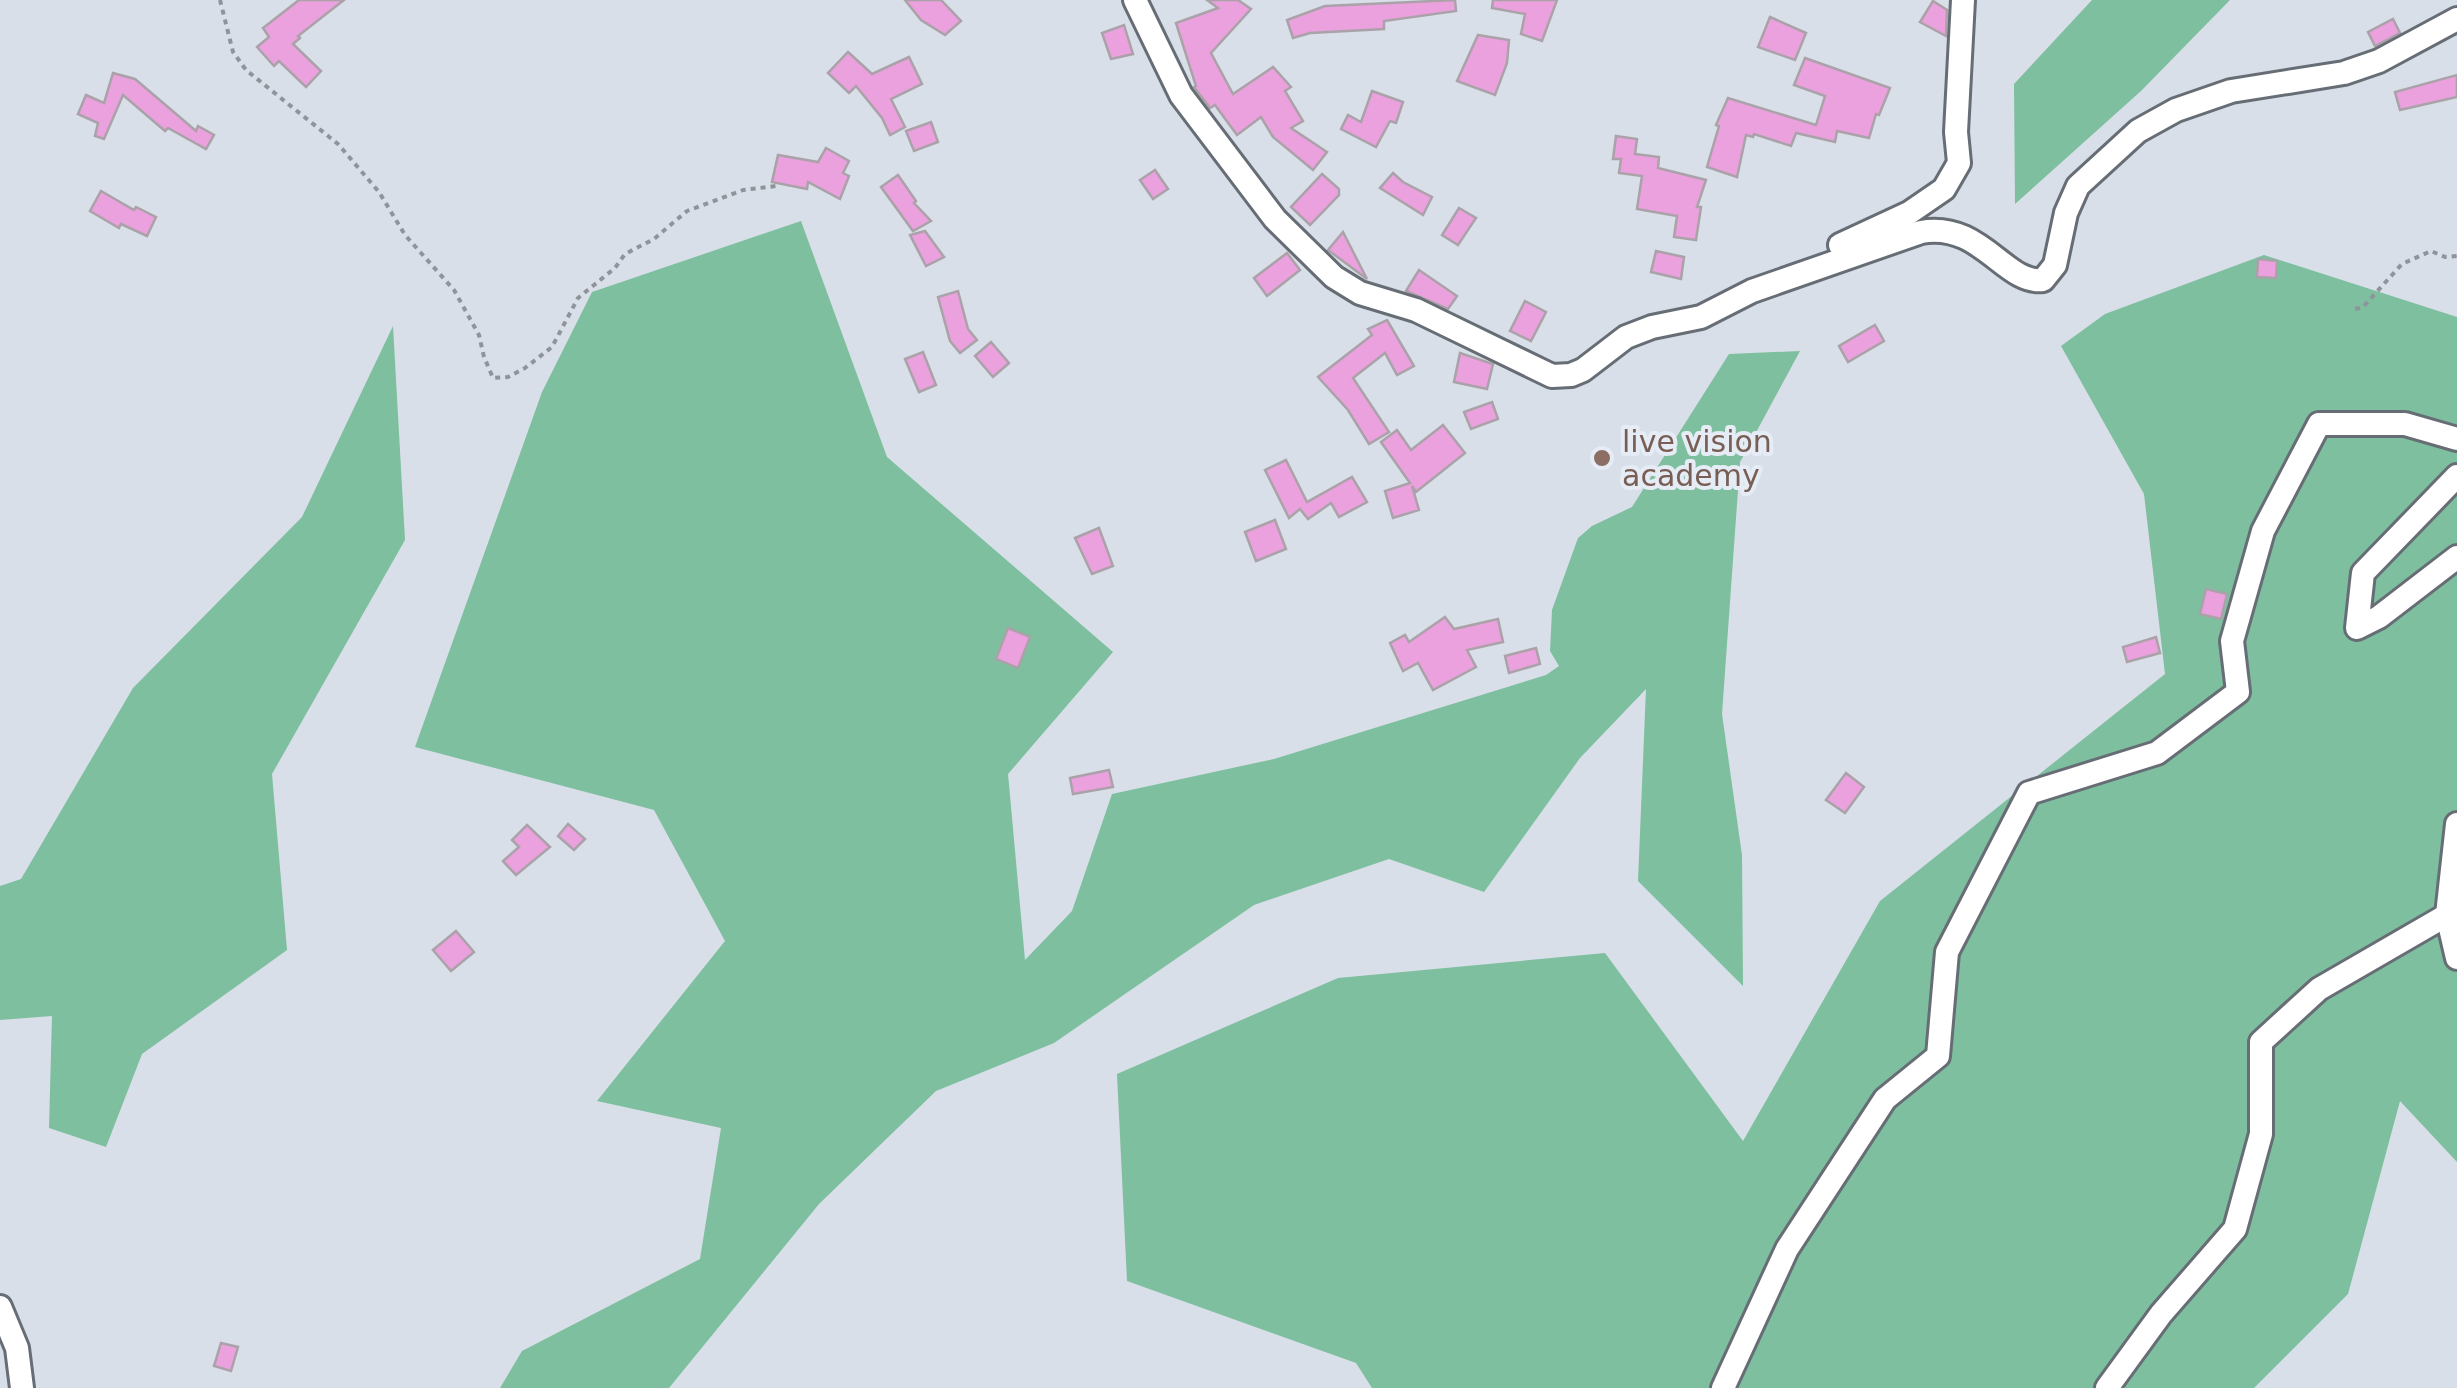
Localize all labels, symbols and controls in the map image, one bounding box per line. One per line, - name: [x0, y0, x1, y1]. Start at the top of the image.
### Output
- place label: live vision academy: [1622, 424, 1772, 493]
- marker: live vision academy: [1591, 447, 1613, 469]

